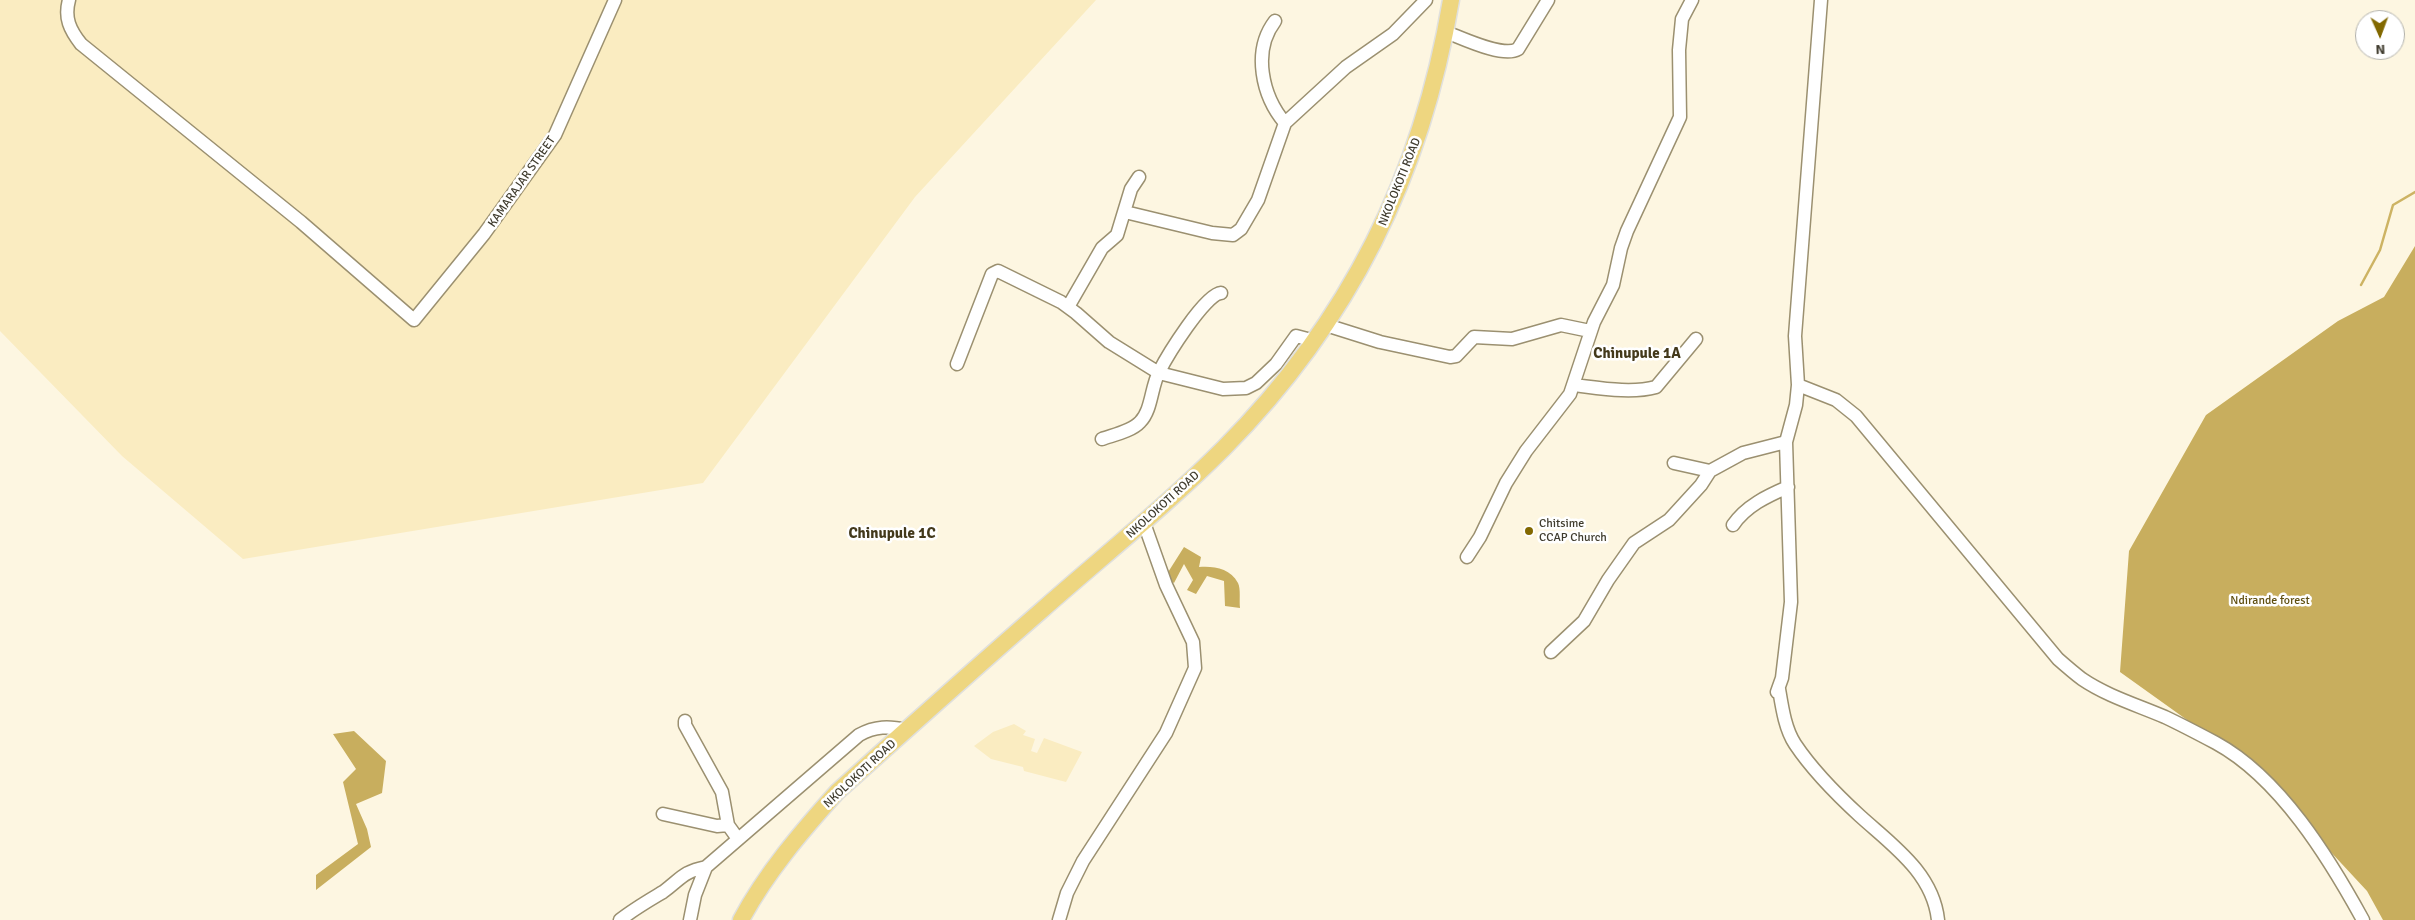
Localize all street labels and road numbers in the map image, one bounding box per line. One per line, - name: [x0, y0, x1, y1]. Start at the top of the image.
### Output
- street label: KAMARAJAR STREET: [485, 134, 559, 230]
- street label: NKOLOKOTI ROAD: [1376, 136, 1424, 228]
- street label: NKOLOKOTI ROAD: [1123, 468, 1203, 542]
- street label: NKOLOKOTI ROAD: [821, 737, 899, 811]

